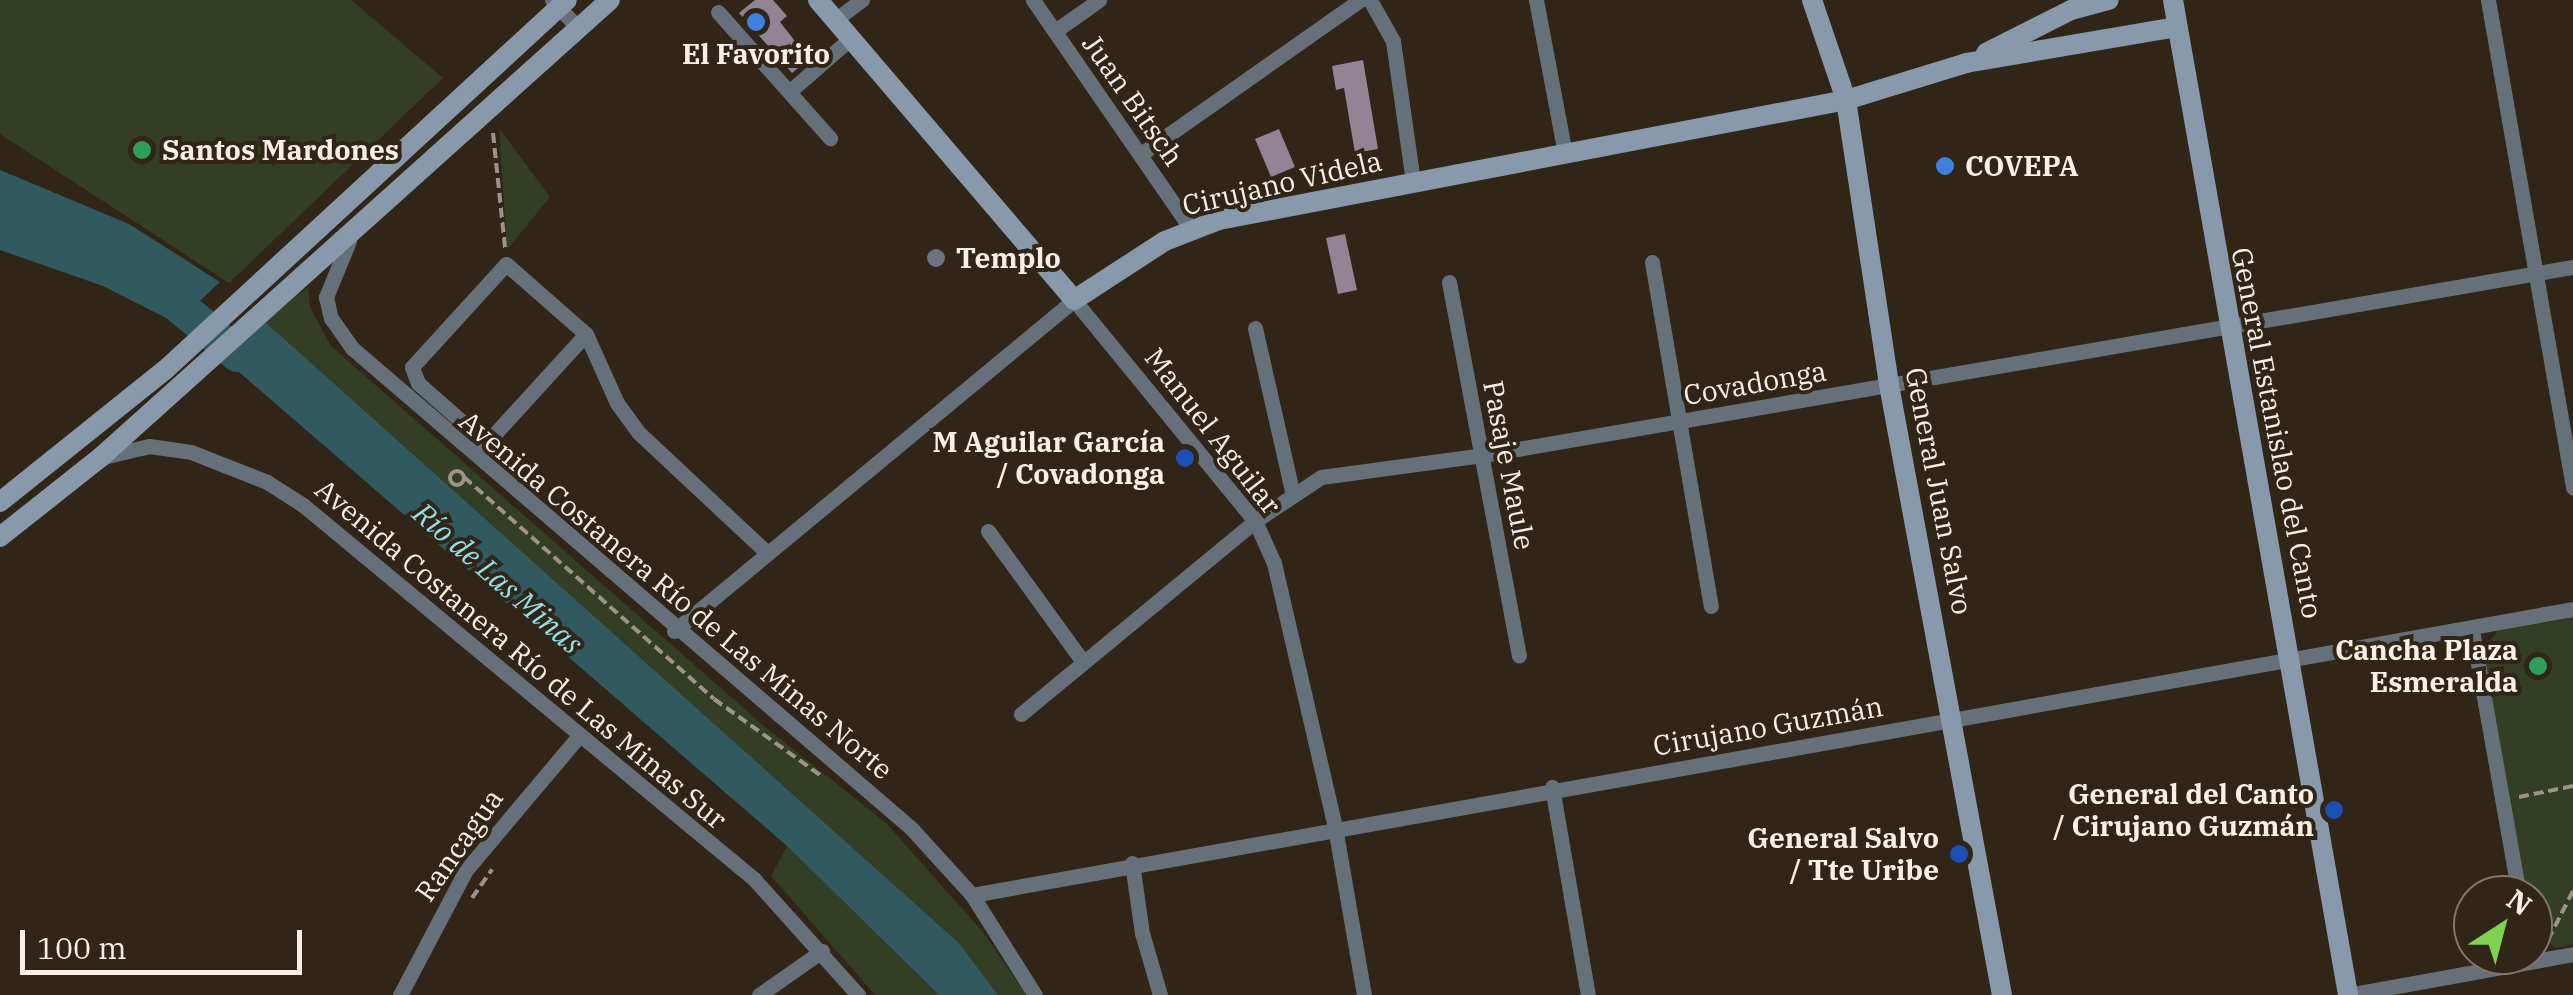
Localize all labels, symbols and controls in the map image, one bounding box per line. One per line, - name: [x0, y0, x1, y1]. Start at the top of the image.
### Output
- marker: El Favorito: [745, 11, 767, 33]
- street label: Juan Bitsch: [1075, 28, 1191, 172]
- place label: El Favorito: [682, 37, 830, 71]
- place label: Santos Mardones: [162, 133, 399, 167]
- marker: Santos Mardones: [131, 139, 153, 161]
- street label: Cirujano Videla: [1179, 144, 1385, 222]
- place label: COVEPA: [1965, 149, 2079, 183]
- marker: COVEPA: [1934, 155, 1956, 177]
- place label: Templo: [956, 241, 1061, 275]
- street label: General Estanislao del Canto: [2225, 245, 2329, 621]
- marker: Templo: [925, 247, 947, 269]
- street label: Manuel Aguilar: [1138, 341, 1288, 521]
- street label: Covadonga: [1681, 354, 1829, 412]
- street label: General Juan Salvo: [1899, 365, 1979, 617]
- street label: Pasaje Maule: [1476, 378, 1542, 552]
- street label: Avenida Costanera Río de Las Minas Norte: [453, 404, 899, 786]
- place label: M Aguilar García / Covadonga: [933, 425, 1165, 491]
- marker: M Aguilar García / Covadonga: [1174, 447, 1196, 469]
- street label: Avenida Costanera Río de Las Minas Sur: [309, 472, 733, 836]
- water label: Río de Las Minas: [406, 495, 590, 661]
- place label: Cancha Plaza Esmeralda: [2335, 633, 2518, 699]
- marker: Cancha Plaza Esmeralda: [2527, 655, 2549, 677]
- street label: Cirujano Guzmán: [1650, 689, 1886, 763]
- place label: General del Canto / Cirujano Guzmán: [2053, 777, 2314, 843]
- street label: Rancagua: [408, 782, 510, 908]
- marker: General del Canto / Cirujano Guzmán: [2323, 799, 2345, 821]
- place label: General Salvo / Tte Uribe: [1747, 821, 1939, 887]
- marker: General Salvo / Tte Uribe: [1948, 843, 1970, 865]
- north arrow: [2453, 875, 2553, 975]
- text: N: [2500, 880, 2540, 923]
- scale bar: [25, 910, 308, 972]
- text: 100 m: [37, 928, 127, 967]

